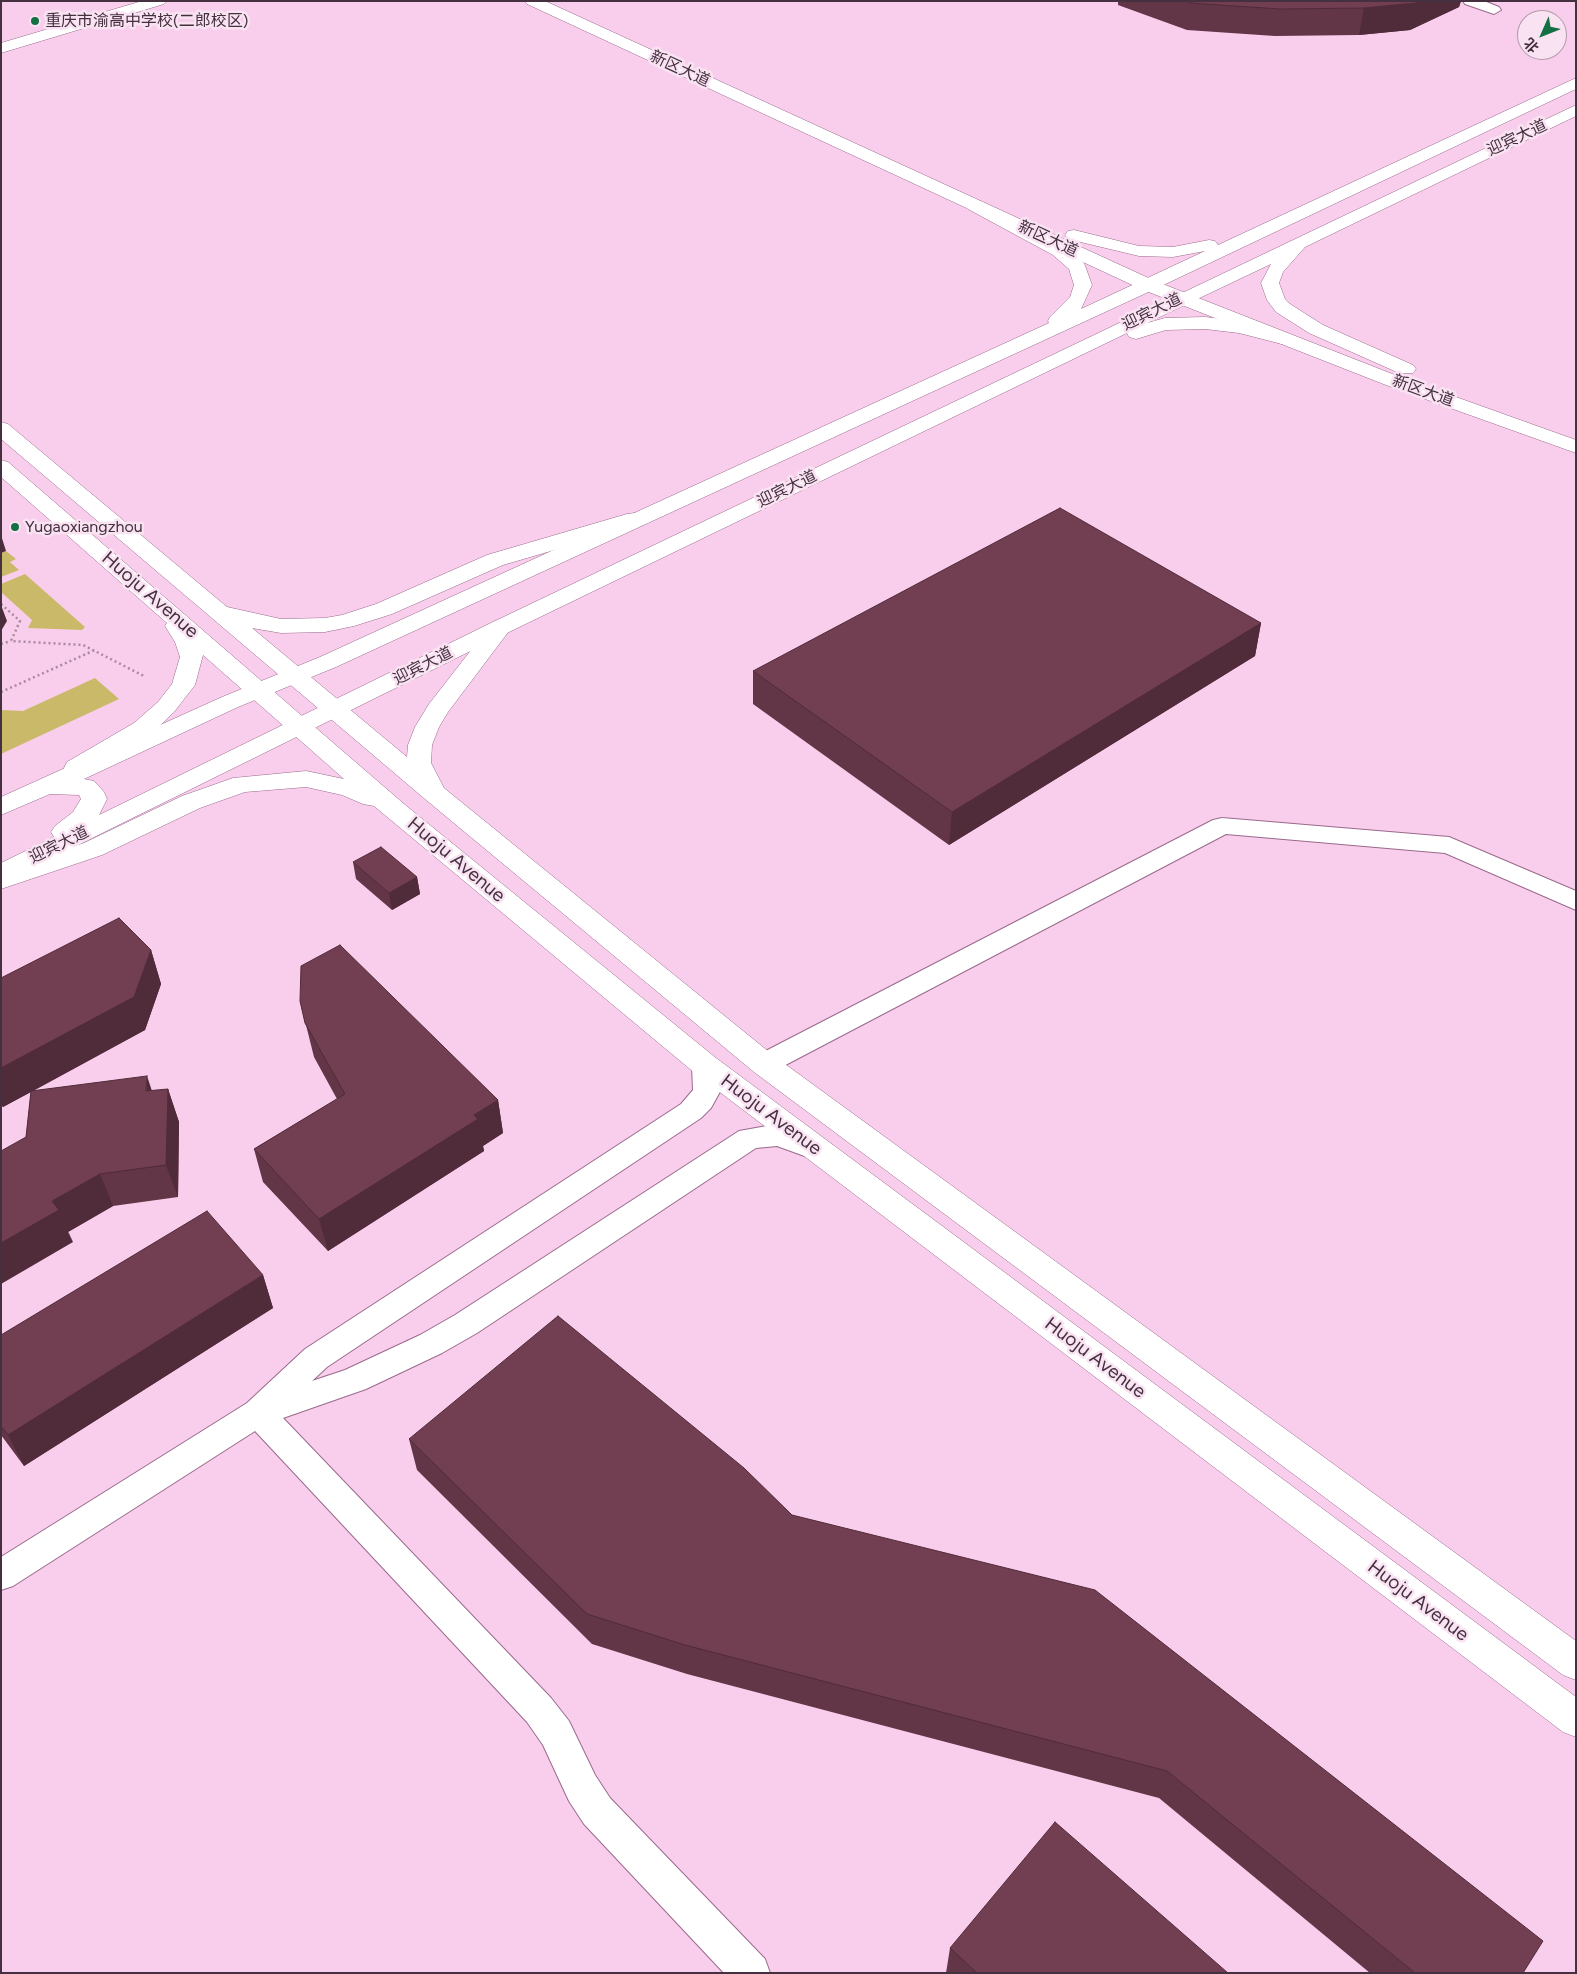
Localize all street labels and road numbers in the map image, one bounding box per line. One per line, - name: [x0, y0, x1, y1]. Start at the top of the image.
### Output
- street label: 新区大道: [647, 47, 713, 91]
- street label: 迎宾大道: [1484, 116, 1550, 160]
- street label: 新区大道: [1015, 217, 1081, 261]
- street label: 迎宾大道: [1119, 289, 1185, 335]
- street label: 新区大道: [1390, 371, 1456, 411]
- street label: 迎宾大道: [754, 466, 820, 512]
- street label: Huoju Avenue: [97, 547, 203, 643]
- street label: 迎宾大道: [390, 643, 456, 689]
- street label: Huoju Avenue: [402, 813, 510, 907]
- street label: 迎宾大道: [26, 822, 92, 868]
- street label: Huoju Avenue: [716, 1070, 826, 1160]
- street label: Huoju Avenue: [1040, 1313, 1150, 1403]
- street label: Huoju Avenue: [1363, 1556, 1473, 1646]

